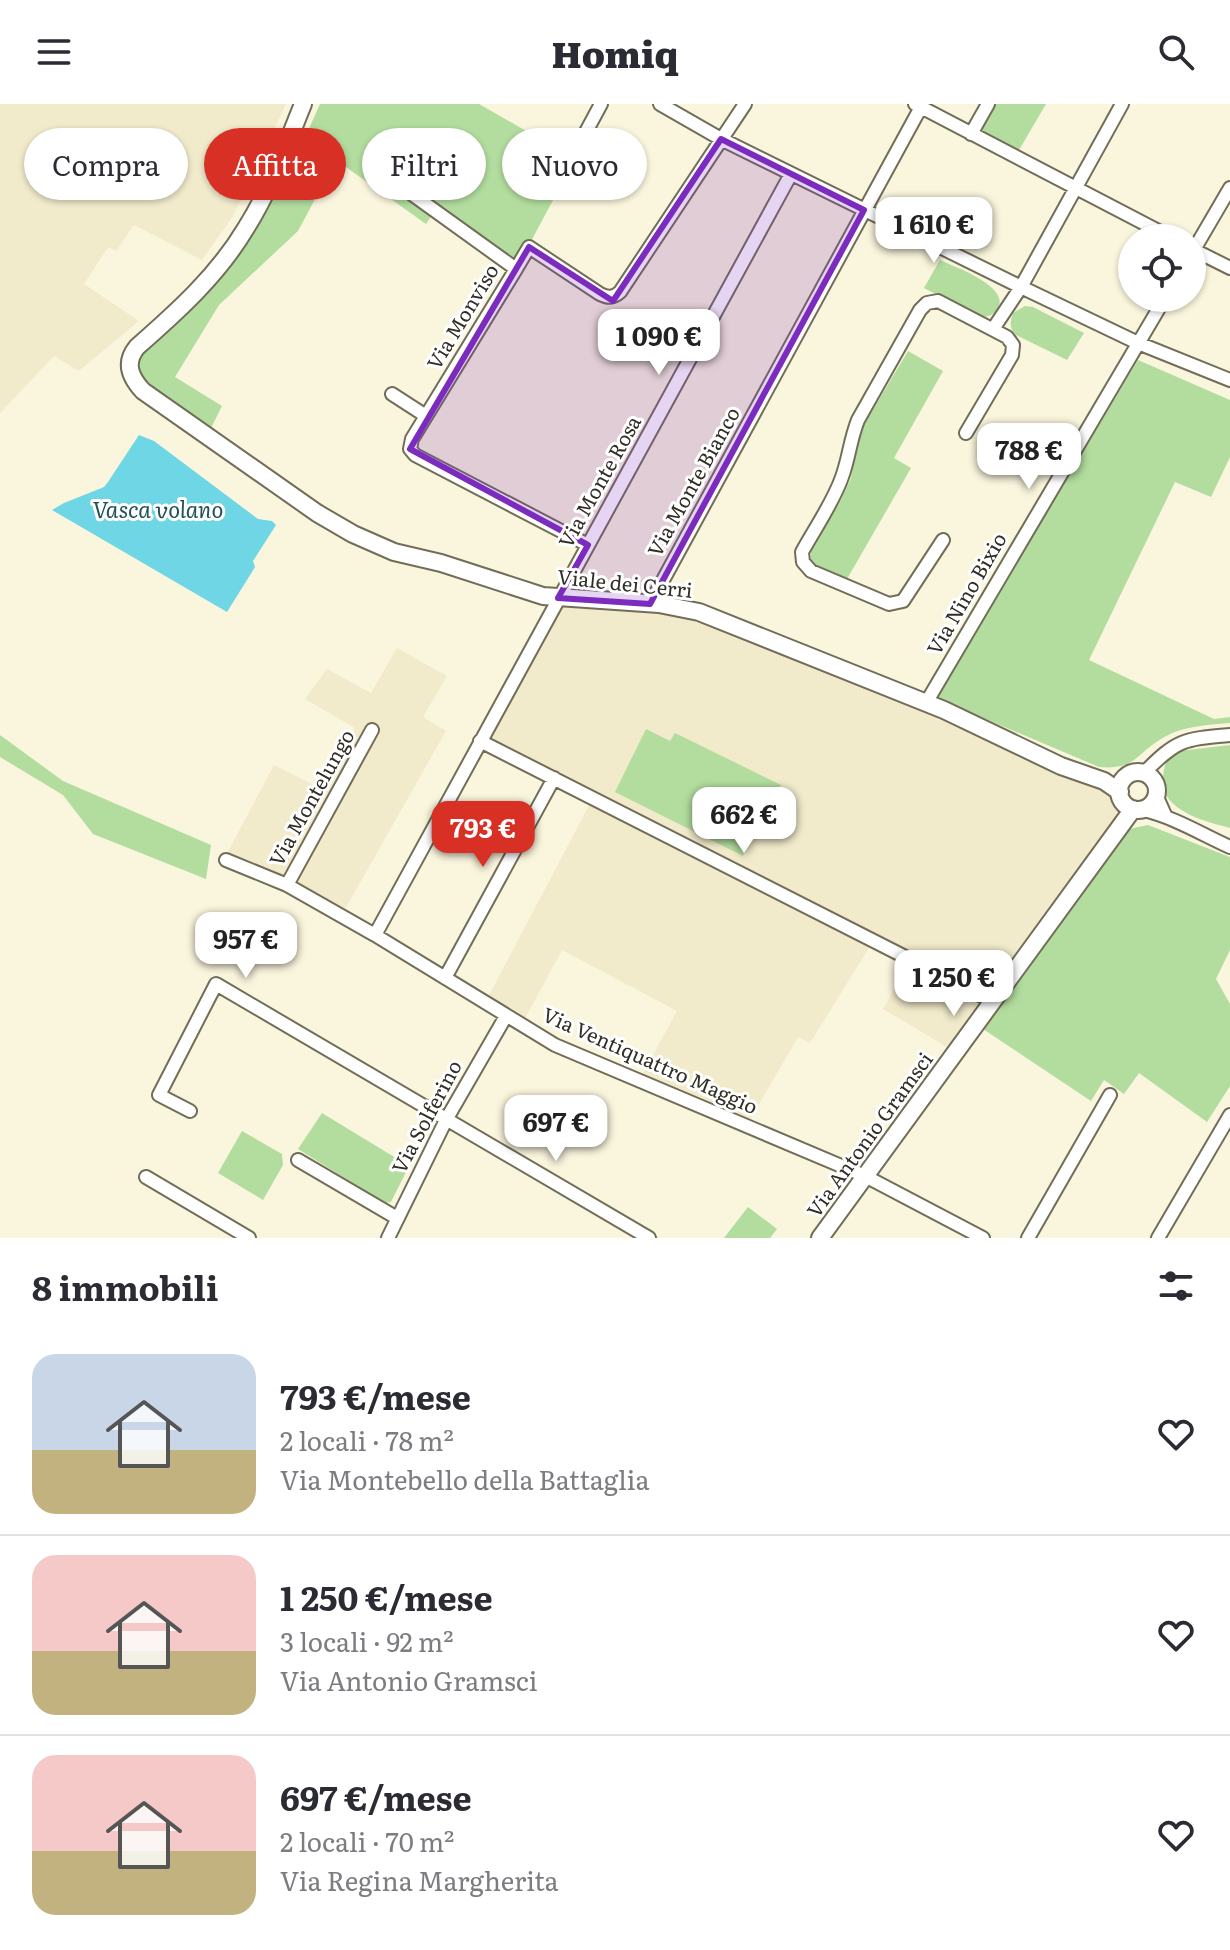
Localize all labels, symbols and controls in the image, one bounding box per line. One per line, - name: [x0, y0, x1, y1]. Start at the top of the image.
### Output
- text: Homiq: [551, 26, 679, 79]
- icon: menu: [32, 30, 76, 74]
- icon: search: [1154, 30, 1198, 74]
- chip: Compra: [24, 128, 188, 200]
- chip: Affitta: [204, 128, 346, 200]
- chip: Filtri: [362, 128, 486, 200]
- chip: Nuovo: [502, 128, 647, 200]
- pin: 1 610 €: [860, 197, 1008, 265]
- text: 1 610 €: [893, 203, 975, 242]
- map controls: [1118, 224, 1206, 312]
- button: locate: [1118, 224, 1206, 312]
- street label: Via Monviso: [418, 257, 505, 375]
- pin: 1 090 €: [585, 309, 733, 377]
- text: 1 090 €: [616, 315, 702, 354]
- street label: Via Monte Bianco: [639, 401, 746, 561]
- street label: Via Monte Rosa: [549, 409, 647, 553]
- pin: 788 €: [973, 423, 1085, 491]
- text: 788 €: [995, 429, 1063, 468]
- water label: Vasca volano: [93, 492, 223, 525]
- street label: Via Nino Bixio: [918, 526, 1013, 660]
- street label: Viale dei Cerri: [556, 560, 695, 604]
- street label: Via Montelungo: [260, 723, 360, 871]
- pin: 662 €: [688, 787, 800, 855]
- text: 662 €: [710, 793, 778, 832]
- pin: 793 €: [427, 801, 539, 869]
- text: 793 €: [450, 807, 516, 846]
- pin: 957 €: [190, 912, 302, 980]
- text: 957 €: [213, 918, 279, 957]
- pin: 1 250 €: [880, 950, 1028, 1018]
- text: 1 250 €: [912, 956, 996, 995]
- street label: Via Ventiquattro Maggio: [538, 998, 763, 1120]
- street label: Via Antonio Gramsci: [798, 1045, 939, 1223]
- street label: Via Solferino: [383, 1054, 468, 1178]
- pin: 697 €: [500, 1095, 612, 1163]
- text: 697 €: [522, 1101, 590, 1140]
- text: 8 immobili: [32, 1261, 218, 1311]
- icon: filters: [1154, 1264, 1198, 1308]
- text: 793 €/mese: [280, 1370, 471, 1420]
- icon: home: [96, 1386, 192, 1482]
- icon: heart: [1154, 1412, 1198, 1456]
- text: 2 locali · 78 m²: [280, 1420, 454, 1459]
- text: Via Montebello della Battaglia: [280, 1459, 649, 1498]
- text: 1 250 €/mese: [280, 1571, 493, 1621]
- icon: home: [96, 1587, 192, 1683]
- icon: heart: [1154, 1613, 1198, 1657]
- text: 3 locali · 92 m²: [280, 1621, 454, 1660]
- text: Via Antonio Gramsci: [280, 1660, 537, 1699]
- text: 697 €/mese: [280, 1771, 472, 1821]
- icon: home: [96, 1787, 192, 1883]
- icon: heart: [1154, 1813, 1198, 1857]
- text: 2 locali · 70 m²: [280, 1821, 454, 1860]
- text: Via Regina Margherita: [280, 1860, 558, 1899]

